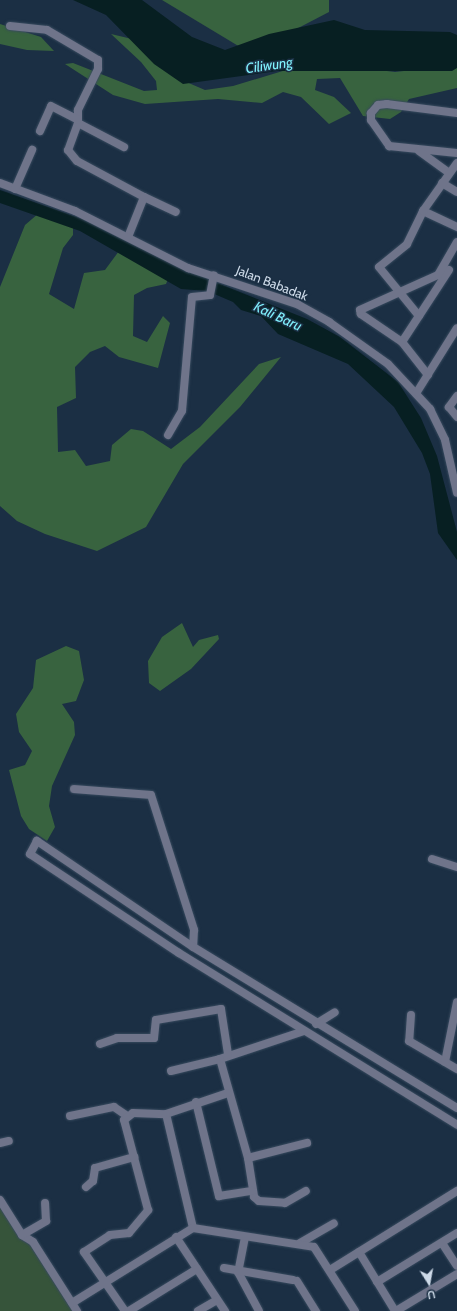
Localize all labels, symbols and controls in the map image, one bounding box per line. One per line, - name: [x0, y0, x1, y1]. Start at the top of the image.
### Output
- water label: Ciliwung: [244, 53, 294, 77]
- street label: Jalan Babadak: [234, 262, 310, 304]
- water label: Kali Baru: [251, 298, 305, 334]
- north arrow: [409, 1263, 449, 1303]
- text: U: [426, 1287, 437, 1302]

